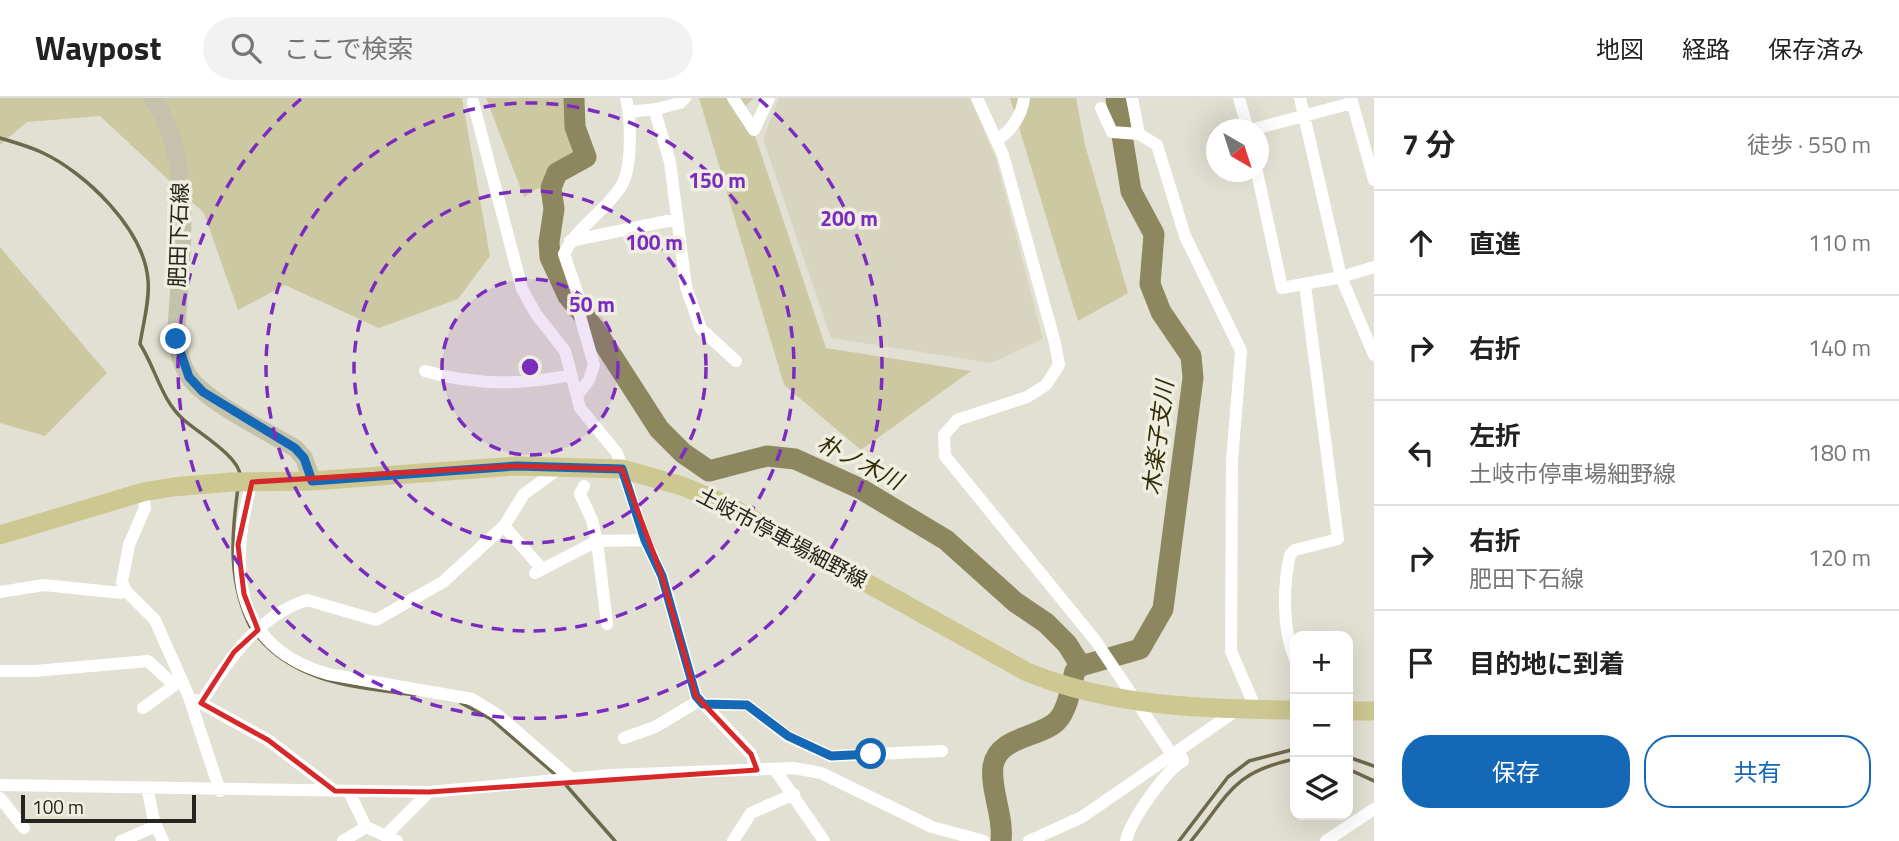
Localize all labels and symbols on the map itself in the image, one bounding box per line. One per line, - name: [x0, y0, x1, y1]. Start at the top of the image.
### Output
- north arrow: [1206, 119, 1269, 182]
- text: 150 m: [688, 164, 746, 196]
- street label: 肥田下石線: [160, 182, 196, 288]
- text: 200 m: [820, 202, 878, 234]
- text: 100 m: [625, 226, 683, 258]
- text: 50 m: [569, 288, 615, 320]
- route end: [160, 323, 191, 354]
- centre of rings: [518, 355, 542, 379]
- water label: 木楽子支川: [1133, 376, 1182, 497]
- water label: 朴ノ木川: [811, 425, 912, 499]
- street label: 土岐市停車場細野線: [692, 479, 873, 596]
- route start: [855, 738, 886, 769]
- scale bar: [21, 792, 196, 824]

